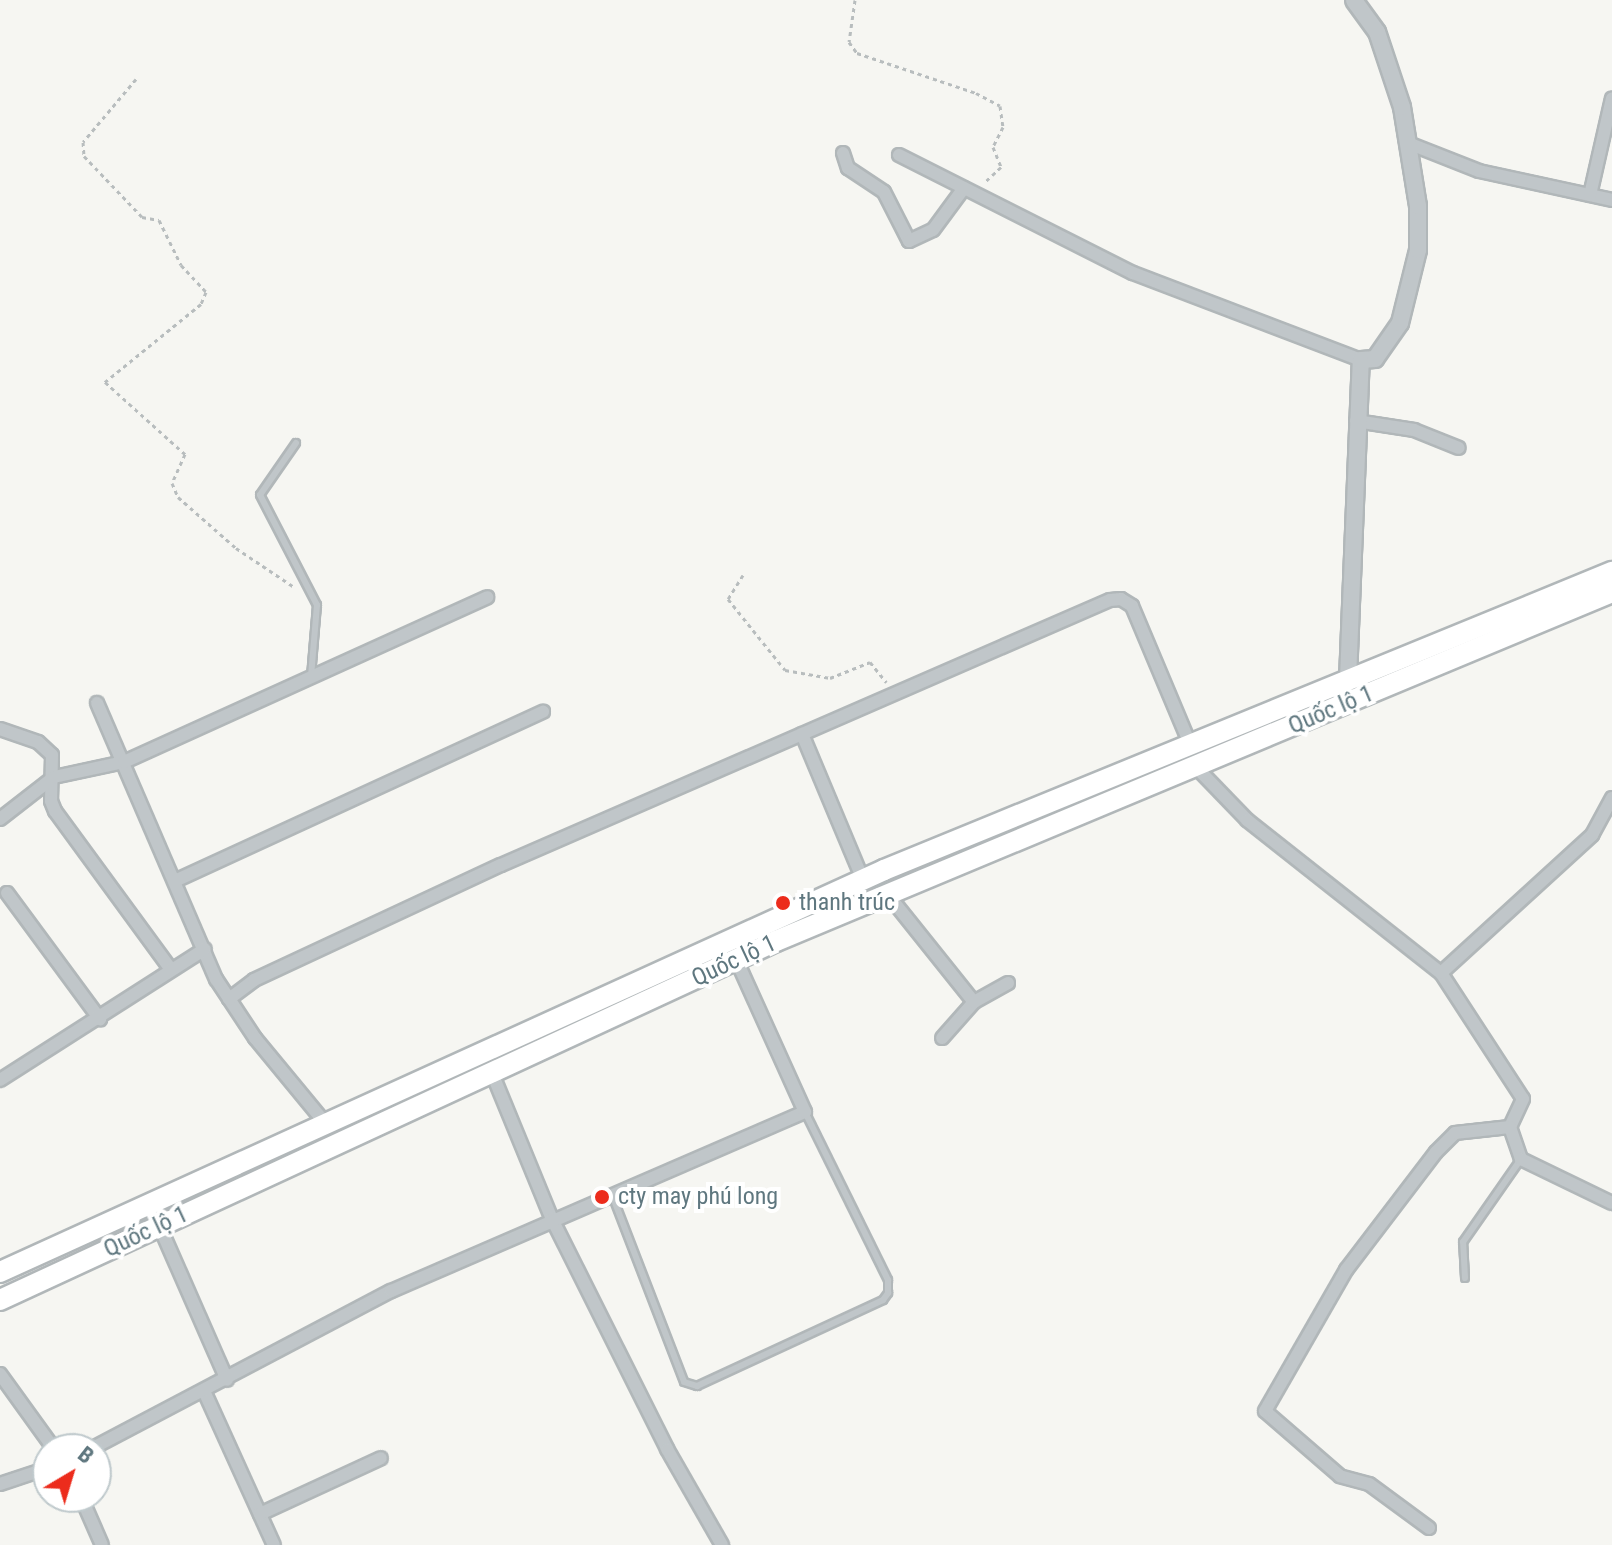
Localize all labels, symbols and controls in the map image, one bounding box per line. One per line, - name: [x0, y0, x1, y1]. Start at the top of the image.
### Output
- street label: Quốc lộ 1: [1284, 679, 1378, 741]
- place label: thanh trúc: [799, 889, 895, 917]
- marker: thanh trúc: [774, 894, 792, 912]
- street label: Quốc lộ 1: [687, 929, 781, 993]
- place label: cty may phú long: [618, 1183, 778, 1211]
- marker: cty may phú long: [593, 1188, 611, 1206]
- street label: Quốc lộ 1: [99, 1200, 193, 1264]
- north arrow: [32, 1433, 112, 1513]
- text: B: [73, 1442, 98, 1469]

